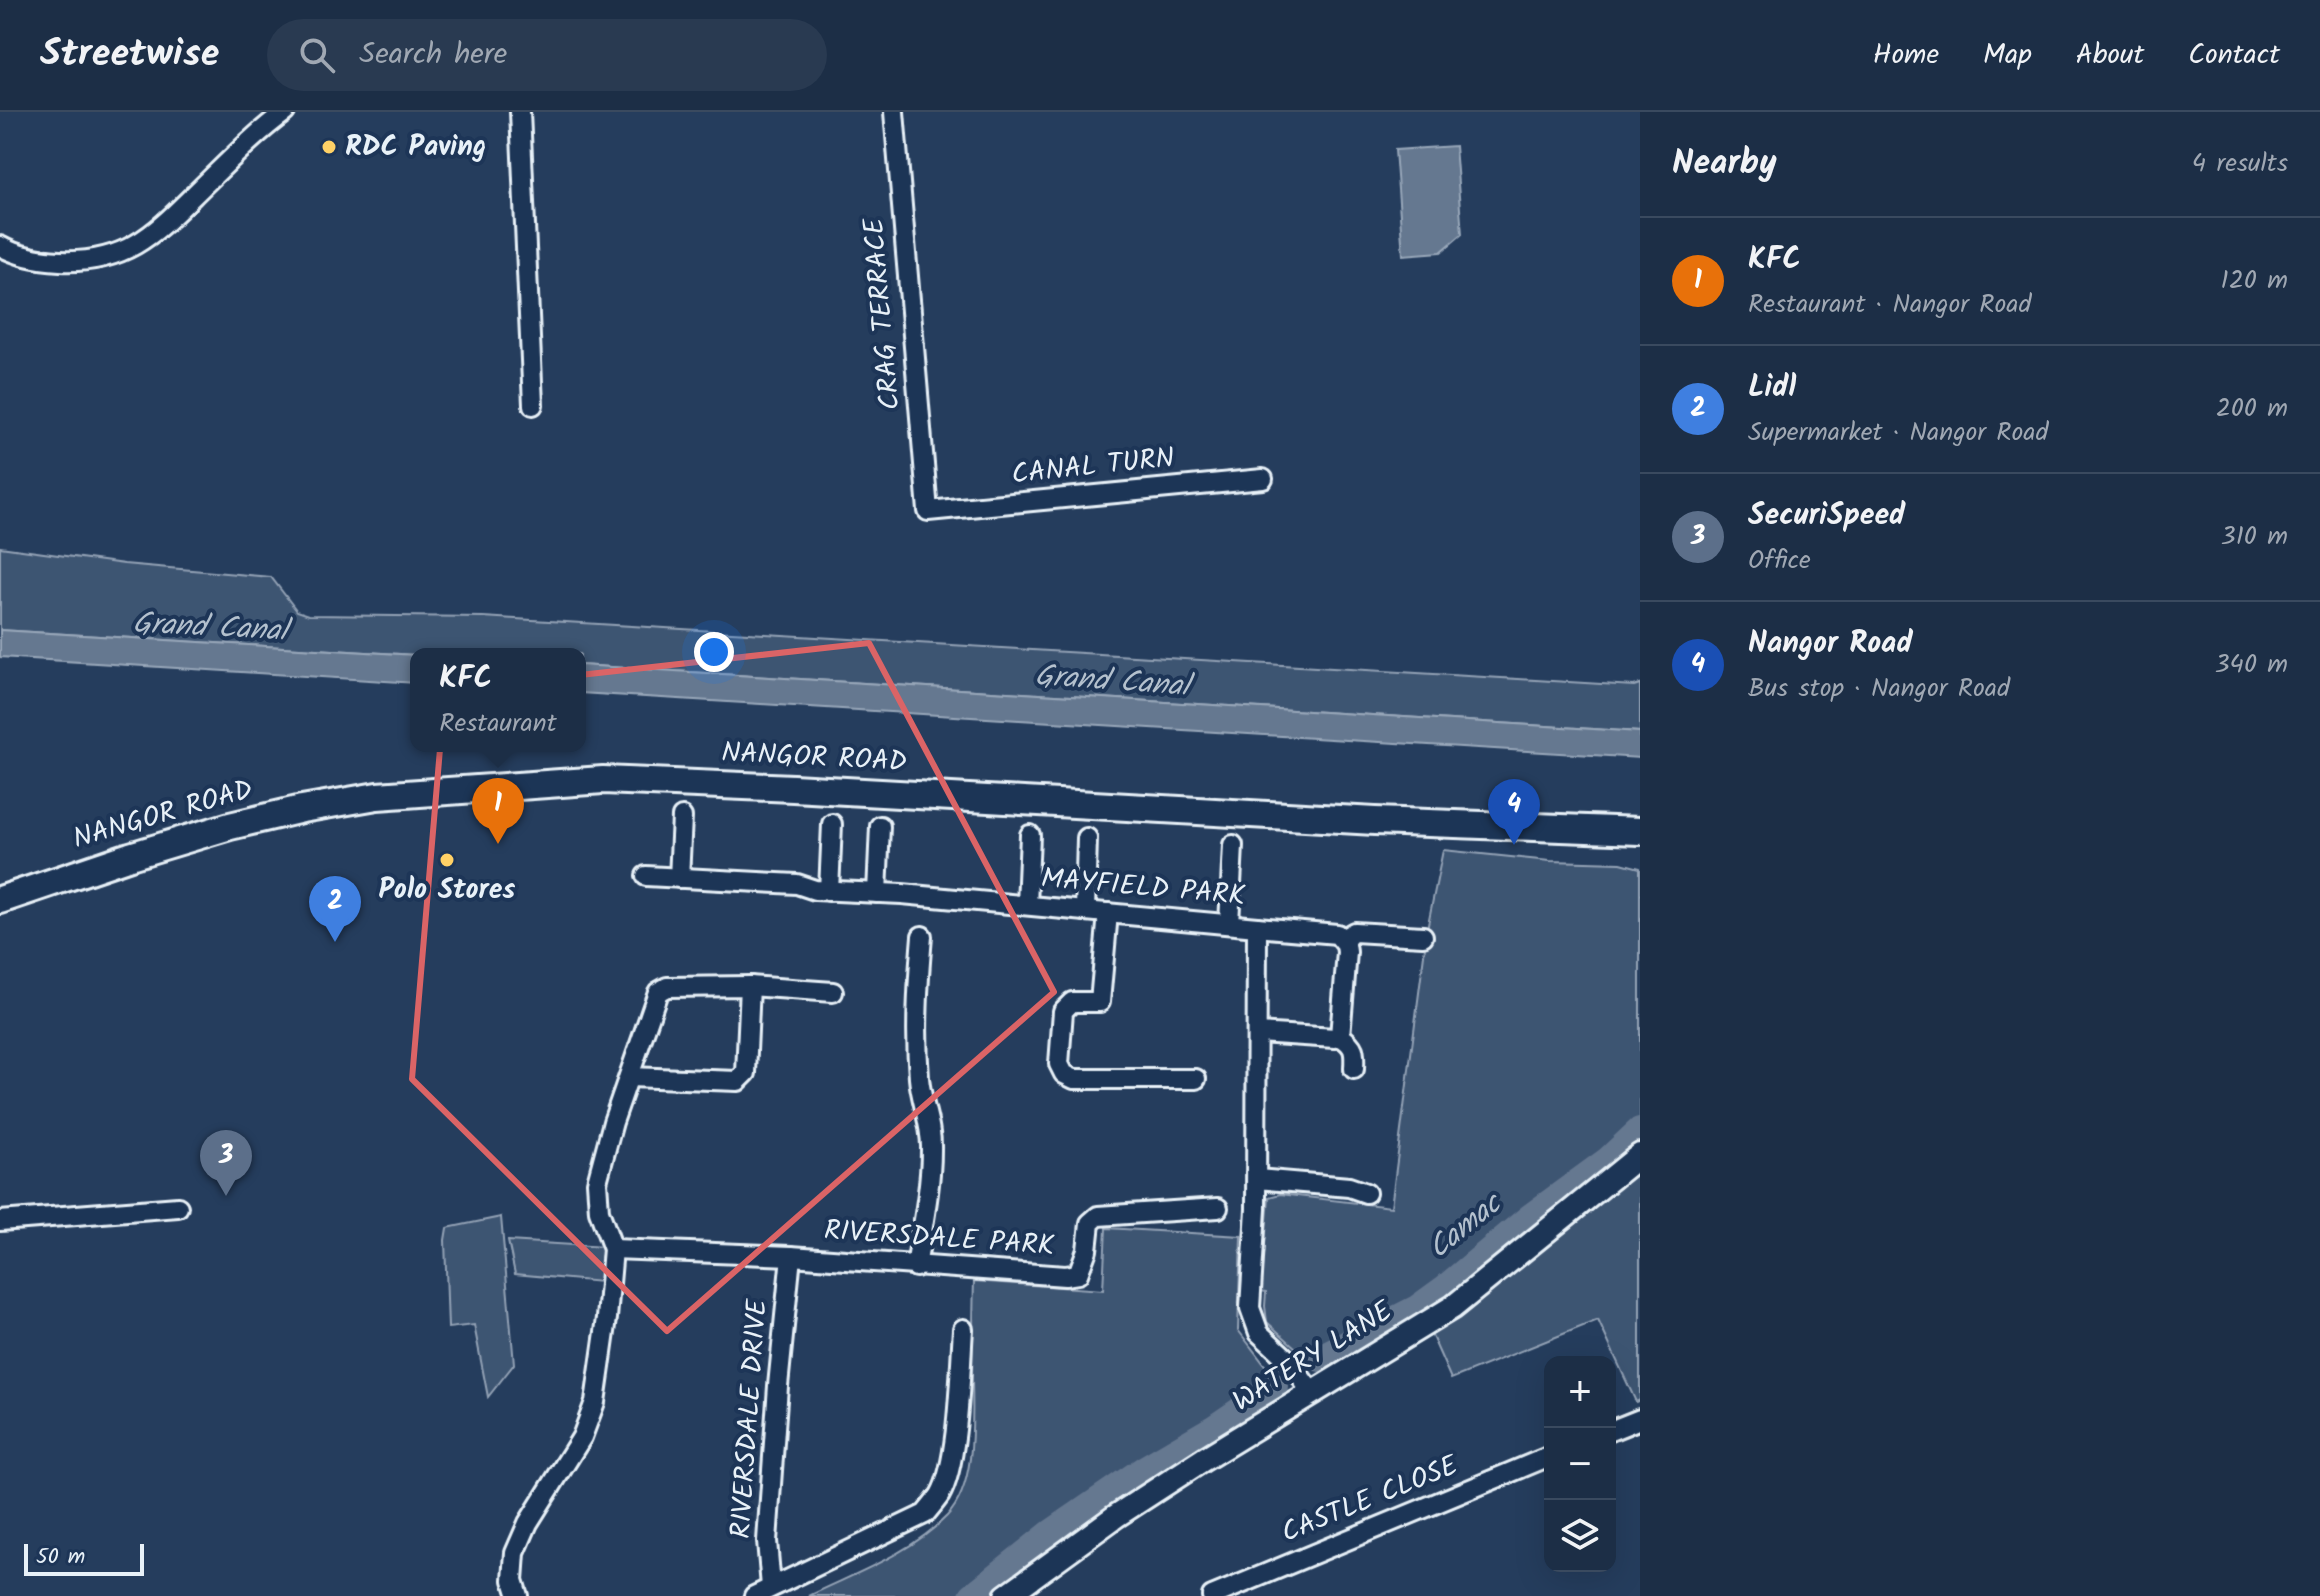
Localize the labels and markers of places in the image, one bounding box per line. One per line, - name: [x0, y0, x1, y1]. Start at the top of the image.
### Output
- place label: RDC Paving: [345, 125, 486, 170]
- marker: RDC Paving: [320, 138, 338, 156]
- pin: 1: [472, 778, 524, 844]
- pin: 4: [1488, 779, 1540, 845]
- marker: Polo Stores: [438, 851, 456, 869]
- place label: Polo Stores: [379, 868, 515, 913]
- pin: 2: [309, 876, 361, 942]
- pin: 3: [200, 1130, 252, 1196]

